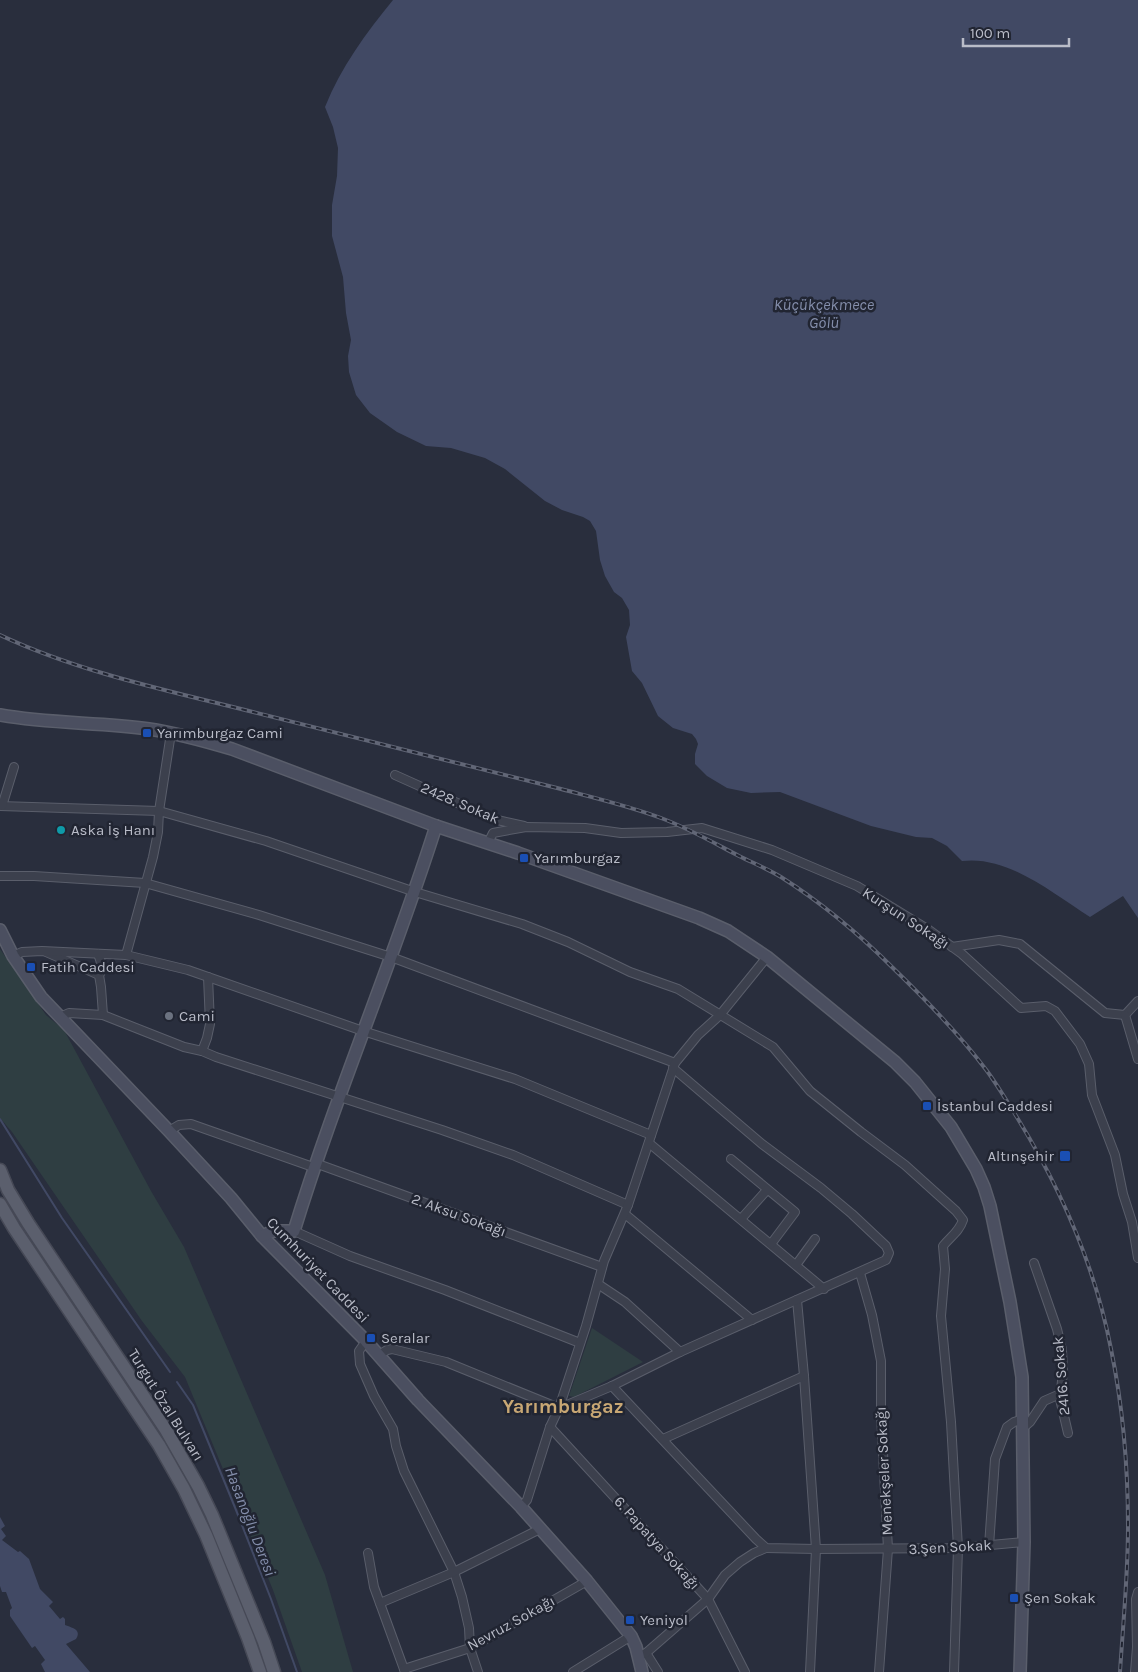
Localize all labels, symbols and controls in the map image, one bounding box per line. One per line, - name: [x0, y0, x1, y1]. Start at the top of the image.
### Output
- scale bar: [963, 15, 1069, 47]
- text: 100 m: [970, 24, 1010, 42]
- water label: Küçükçekmece Gölü: [774, 295, 875, 332]
- place label: Yarımburgaz Cami: [157, 724, 283, 742]
- marker: Yarımburgaz Cami: [141, 727, 153, 739]
- street label: 2428. Sokak: [418, 778, 502, 828]
- place label: Aska İş Hanı: [71, 821, 155, 839]
- marker: Aska İş Hanı: [55, 824, 67, 836]
- place label: Yarımburgaz: [534, 849, 621, 867]
- marker: Yarımburgaz: [518, 852, 530, 864]
- street label: Kurşun Sokağı: [859, 883, 953, 953]
- place label: Fatih Caddesi: [41, 958, 135, 976]
- marker: Fatih Caddesi: [25, 961, 37, 973]
- place label: Cami: [179, 1007, 215, 1025]
- marker: Cami: [163, 1010, 175, 1022]
- place label: İstanbul Caddesi: [937, 1097, 1053, 1115]
- marker: İstanbul Caddesi: [921, 1100, 933, 1112]
- place label: Altınşehir: [987, 1147, 1055, 1165]
- marker: Altınşehir: [1058, 1149, 1072, 1163]
- street label: 2. Aksu Sokağı: [409, 1190, 509, 1240]
- street label: Cumhuriyet Caddesi: [263, 1214, 373, 1326]
- place label: Seralar: [381, 1329, 430, 1347]
- marker: Seralar: [365, 1332, 377, 1344]
- street label: 2416. Sokak: [1049, 1336, 1073, 1416]
- street label: Turgut Özal Bulvarı: [124, 1346, 208, 1464]
- district label: Yarımburgaz: [502, 1395, 624, 1418]
- street label: Menekşeler Sokağı: [872, 1406, 896, 1536]
- water label: Hasanoğlu Deresi: [221, 1464, 280, 1579]
- street label: 6. Papatya Sokağı: [610, 1492, 704, 1594]
- street label: 3.Şen Sokak: [908, 1536, 992, 1558]
- place label: Şen Sokak: [1024, 1589, 1096, 1607]
- street label: Nevruz Sokağı: [464, 1591, 558, 1655]
- marker: Şen Sokak: [1008, 1592, 1020, 1604]
- place label: Yeniyol: [640, 1611, 688, 1629]
- marker: Yeniyol: [624, 1614, 636, 1626]

